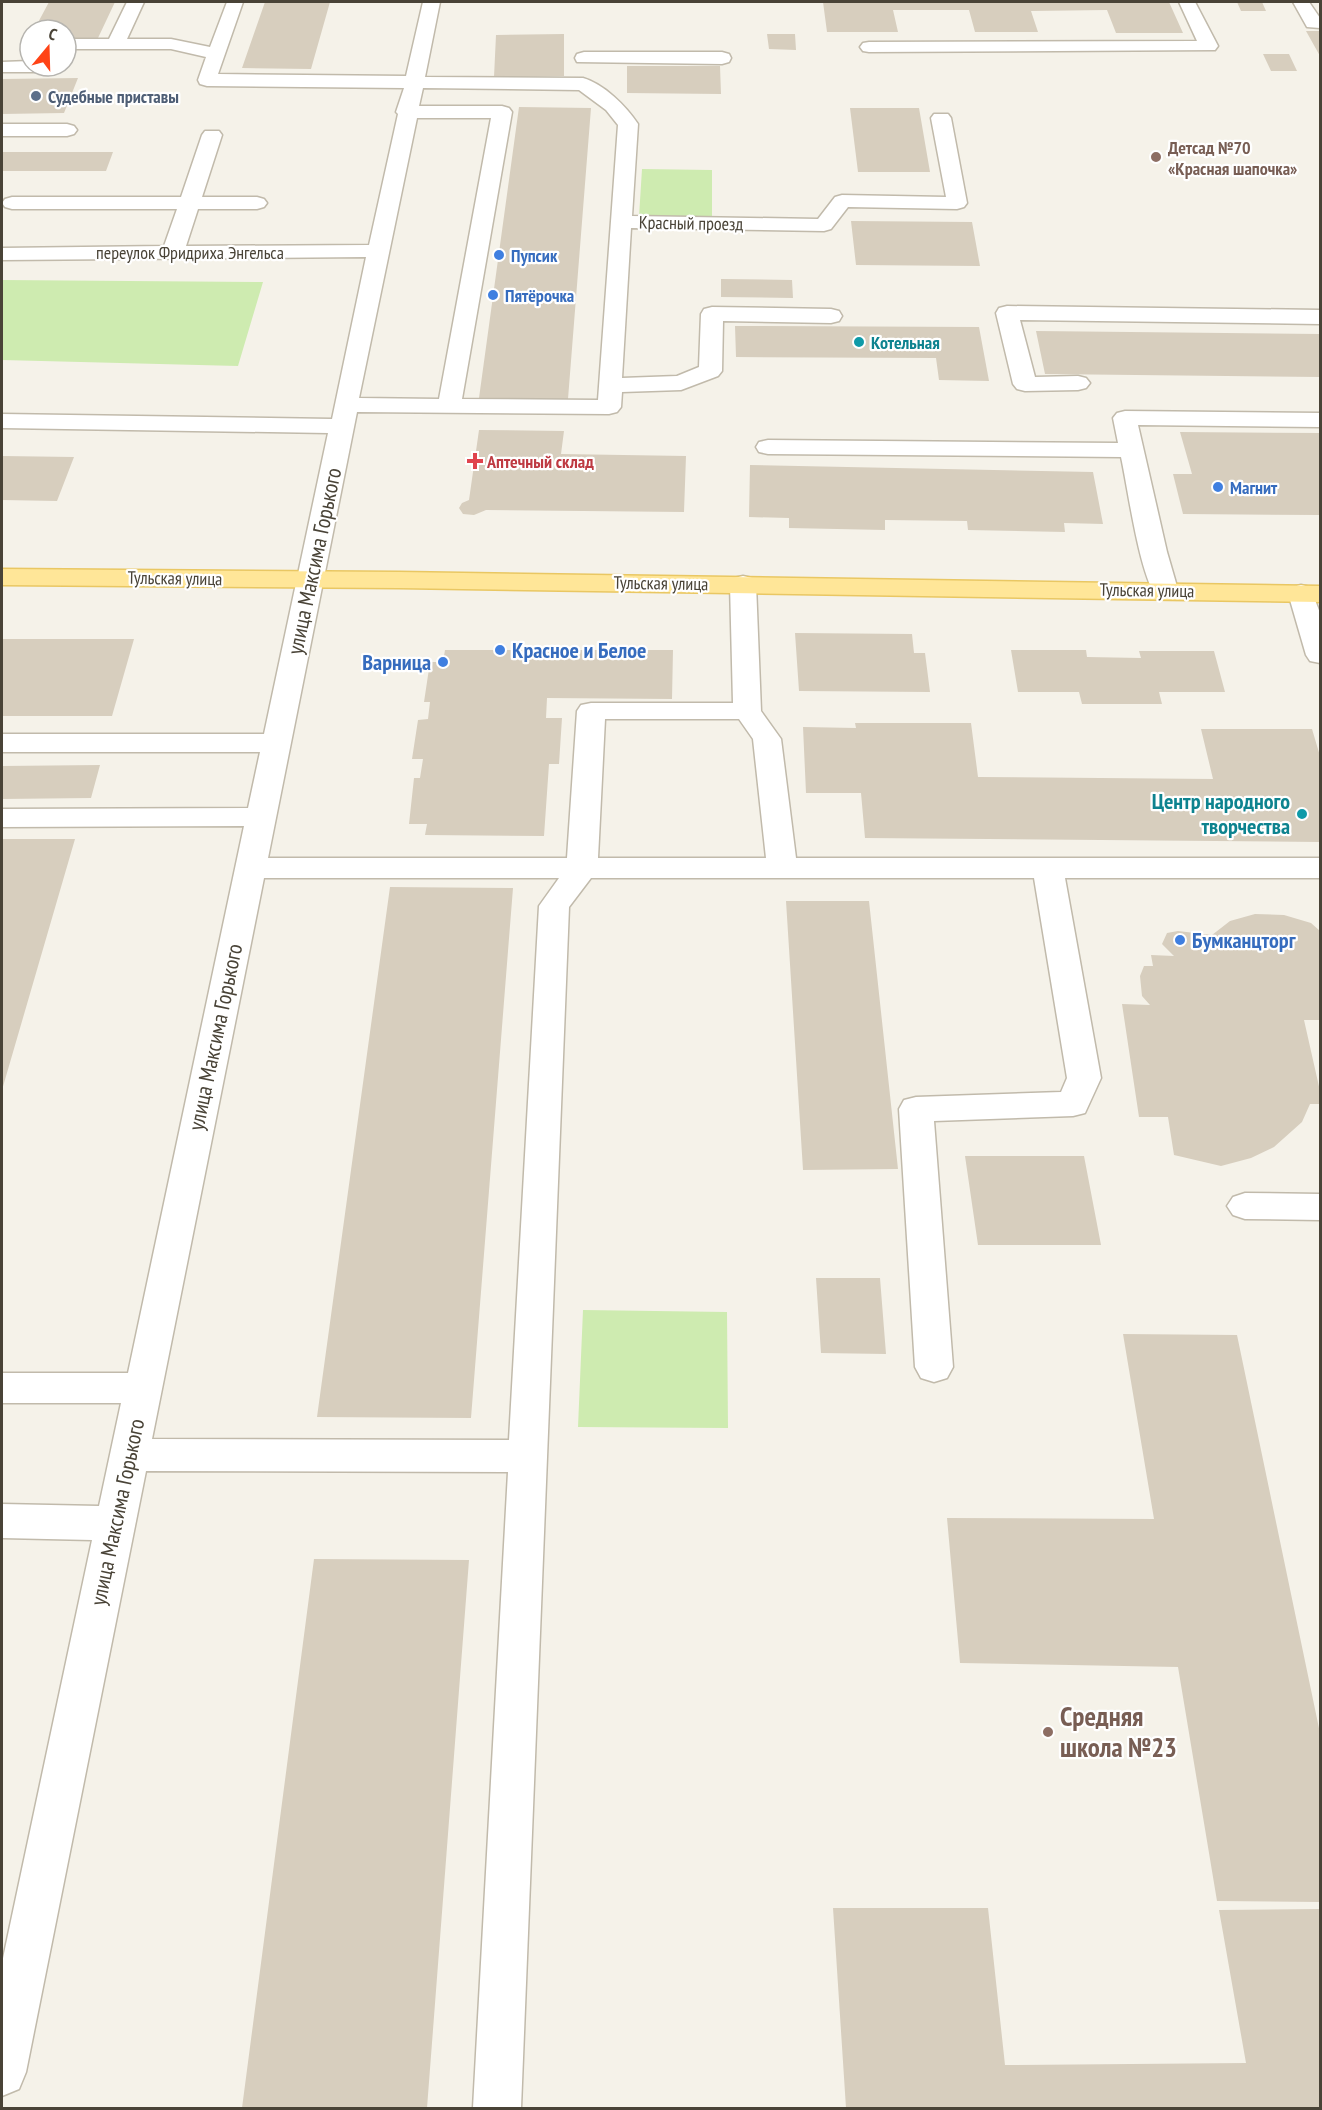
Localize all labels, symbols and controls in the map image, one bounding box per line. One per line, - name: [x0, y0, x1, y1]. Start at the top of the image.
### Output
- north arrow: [18, 18, 78, 78]
- text: С: [46, 23, 60, 45]
- place label: Судебные приставы: [48, 85, 179, 108]
- marker: Судебные приставы: [29, 89, 43, 103]
- place label: Детсад №70 «Красная шапочка»: [1168, 136, 1297, 180]
- marker: Детсад №70 «Красная шапочка»: [1149, 150, 1163, 164]
- street label: Красный проезд: [639, 211, 744, 235]
- street label: переулок Фридриха Энгельса: [96, 241, 284, 264]
- place label: Пупсик: [511, 244, 558, 267]
- marker: Пупсик: [492, 248, 506, 262]
- place label: Пятёрочка: [505, 284, 574, 307]
- marker: Пятёрочка: [486, 288, 500, 302]
- place label: Котельная: [871, 331, 940, 354]
- marker: Котельная: [852, 335, 866, 349]
- place label: Аптечный склад: [486, 450, 594, 473]
- marker: Аптечный склад: [468, 454, 482, 468]
- street label: улица Максима Горького: [281, 465, 347, 657]
- place label: Магнит: [1230, 476, 1278, 499]
- marker: Магнит: [1211, 480, 1225, 494]
- street label: Тульская улица: [127, 566, 223, 590]
- street label: Тульская улица: [613, 571, 709, 595]
- street label: Тульская улица: [1099, 578, 1195, 602]
- place label: Красное и Белое: [512, 636, 646, 664]
- marker: Красное и Белое: [493, 643, 507, 657]
- place label: Варница: [362, 648, 431, 676]
- marker: Варница: [436, 655, 450, 669]
- place label: Центр народного творчества: [1152, 787, 1290, 840]
- marker: Центр народного творчества: [1295, 807, 1309, 821]
- place label: Бумканцторг: [1192, 926, 1296, 954]
- marker: Бумканцторг: [1173, 933, 1187, 947]
- street label: улица Максима Горького: [182, 941, 248, 1133]
- street label: улица Максима Горького: [84, 1416, 150, 1608]
- place label: Средняя школа №23: [1060, 1699, 1177, 1764]
- marker: Средняя школа №23: [1041, 1725, 1055, 1739]

